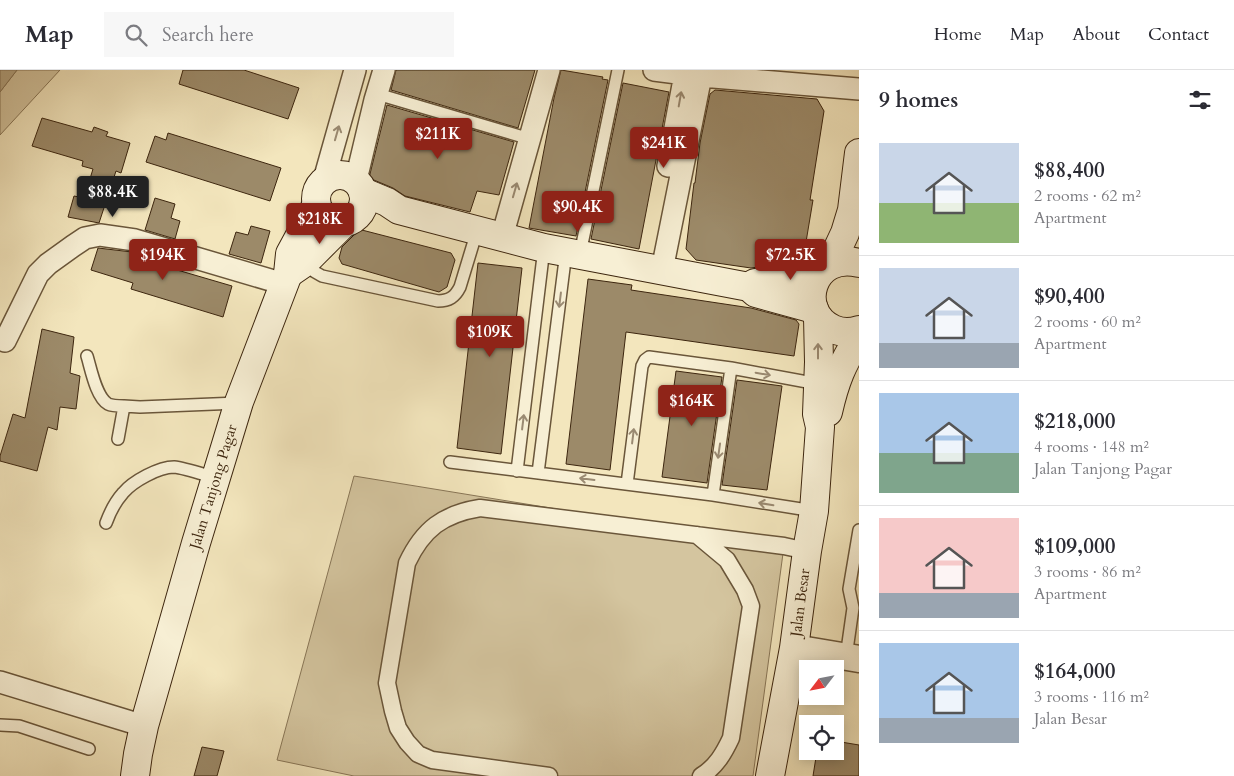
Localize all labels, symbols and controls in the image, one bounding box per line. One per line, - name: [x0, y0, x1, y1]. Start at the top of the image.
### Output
- search box: [104, 12, 454, 57]
- text: Map: [25, 18, 74, 51]
- icon: search: [122, 21, 150, 49]
- text: Search here: [162, 22, 254, 48]
- text: Home: [934, 22, 982, 47]
- text: Map: [1010, 22, 1044, 47]
- text: About: [1072, 22, 1120, 47]
- text: Contact: [1148, 22, 1209, 47]
- text: 9 homes: [879, 86, 958, 115]
- icon: filters: [1186, 86, 1214, 114]
- one-way arrow: [676, 91, 686, 107]
- pin: $211K: [403, 118, 473, 160]
- text: $211K: [415, 123, 461, 145]
- one-way arrow: [333, 126, 343, 142]
- pin: $241K: [629, 126, 699, 169]
- text: $241K: [641, 132, 687, 154]
- text: $88,400: [1034, 156, 1105, 185]
- icon: home: [919, 163, 979, 223]
- pin: $88.4K: [72, 176, 154, 218]
- text: $88.4K: [88, 181, 138, 203]
- one-way arrow: [511, 183, 520, 199]
- text: 2 rooms · 62 m²: [1034, 185, 1141, 207]
- pin: $90.4K: [537, 190, 619, 233]
- text: $90.4K: [553, 196, 603, 218]
- pin: $218K: [285, 202, 355, 245]
- text: Apartment: [1034, 207, 1107, 229]
- text: $218K: [297, 208, 343, 230]
- pin: $194K: [128, 238, 198, 281]
- pin: $72.5K: [750, 238, 832, 281]
- text: $194K: [140, 244, 186, 266]
- text: $72.5K: [766, 244, 816, 266]
- text: $90,400: [1034, 282, 1105, 311]
- icon: home: [919, 288, 979, 348]
- one-way arrow: [555, 292, 565, 308]
- text: 2 rooms · 60 m²: [1034, 311, 1141, 333]
- pin: $109K: [455, 316, 525, 358]
- text: $109K: [467, 321, 513, 343]
- text: Apartment: [1034, 333, 1107, 355]
- one-way arrow: [814, 343, 823, 359]
- one-way arrow: [755, 369, 771, 379]
- pin: $164K: [657, 384, 727, 427]
- text: $164K: [669, 390, 715, 412]
- text: $218,000: [1034, 407, 1115, 436]
- icon: home: [919, 413, 979, 473]
- one-way arrow: [518, 415, 528, 431]
- street label: Jalan Tanjong Pagar: [184, 421, 242, 553]
- one-way arrow: [628, 428, 638, 444]
- text: 4 rooms · 148 m²: [1034, 436, 1149, 458]
- one-way arrow: [714, 443, 724, 459]
- text: Jalan Tanjong Pagar: [1034, 458, 1172, 480]
- one-way arrow: [580, 474, 596, 484]
- one-way arrow: [758, 498, 774, 508]
- text: $109,000: [1034, 532, 1115, 561]
- icon: home: [919, 538, 979, 598]
- text: 3 rooms · 86 m²: [1034, 561, 1141, 583]
- street label: Jalan Besar: [785, 567, 815, 640]
- text: Apartment: [1034, 583, 1107, 605]
- text: $164,000: [1034, 657, 1115, 686]
- north arrow: [799, 660, 844, 705]
- map controls: [799, 660, 844, 760]
- icon: home: [919, 663, 979, 723]
- text: 3 rooms · 116 m²: [1034, 686, 1149, 708]
- text: Jalan Besar: [1034, 708, 1107, 730]
- button: locate: [799, 715, 844, 760]

